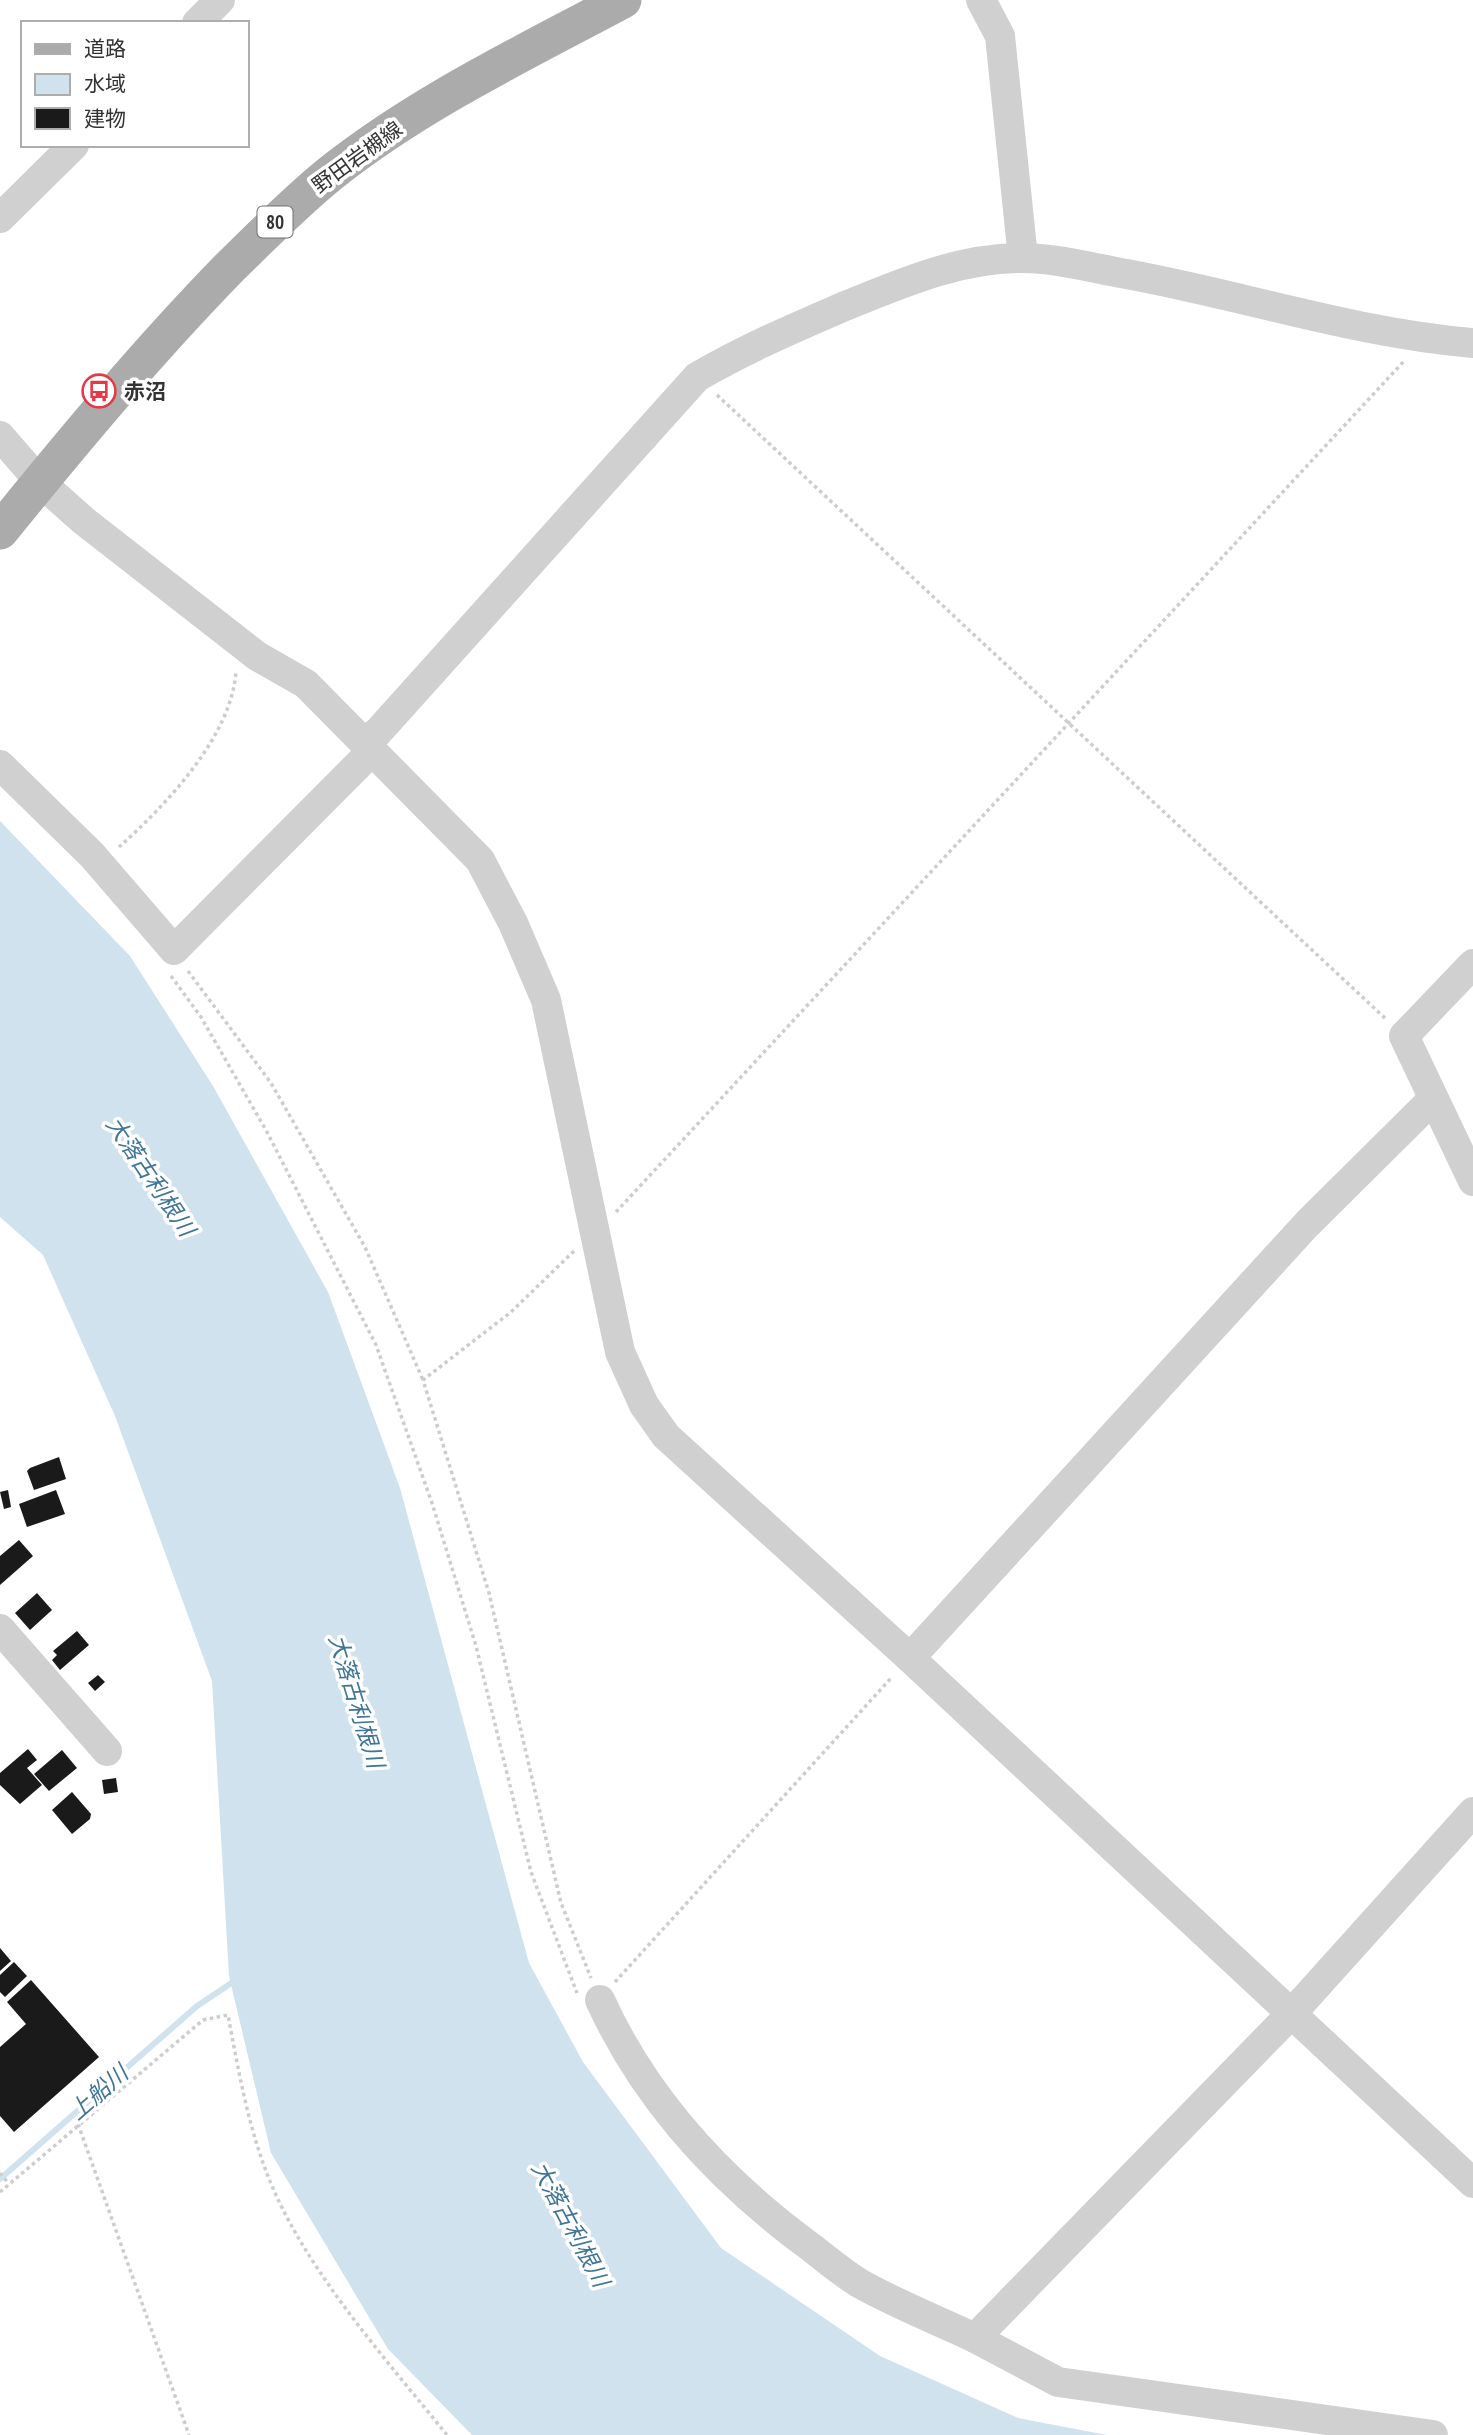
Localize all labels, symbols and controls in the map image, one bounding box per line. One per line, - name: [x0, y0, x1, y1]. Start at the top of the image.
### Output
- legend: [21, 21, 248, 147]
- text: 道路: [84, 35, 126, 62]
- text: 水域: [84, 70, 126, 97]
- text: 建物: [84, 105, 126, 132]
- street label: 野田岩槻線: [307, 115, 407, 199]
- road number: 80: [258, 206, 292, 238]
- bus stop icon: 赤沼: [80, 372, 118, 410]
- place label: 赤沼: [124, 378, 166, 405]
- water label: 大落古利根川: [100, 1111, 203, 1244]
- water label: 大落古利根川: [323, 1631, 392, 1774]
- water label: 上船川: [62, 2056, 136, 2126]
- water label: 大落古利根川: [526, 2156, 618, 2294]

